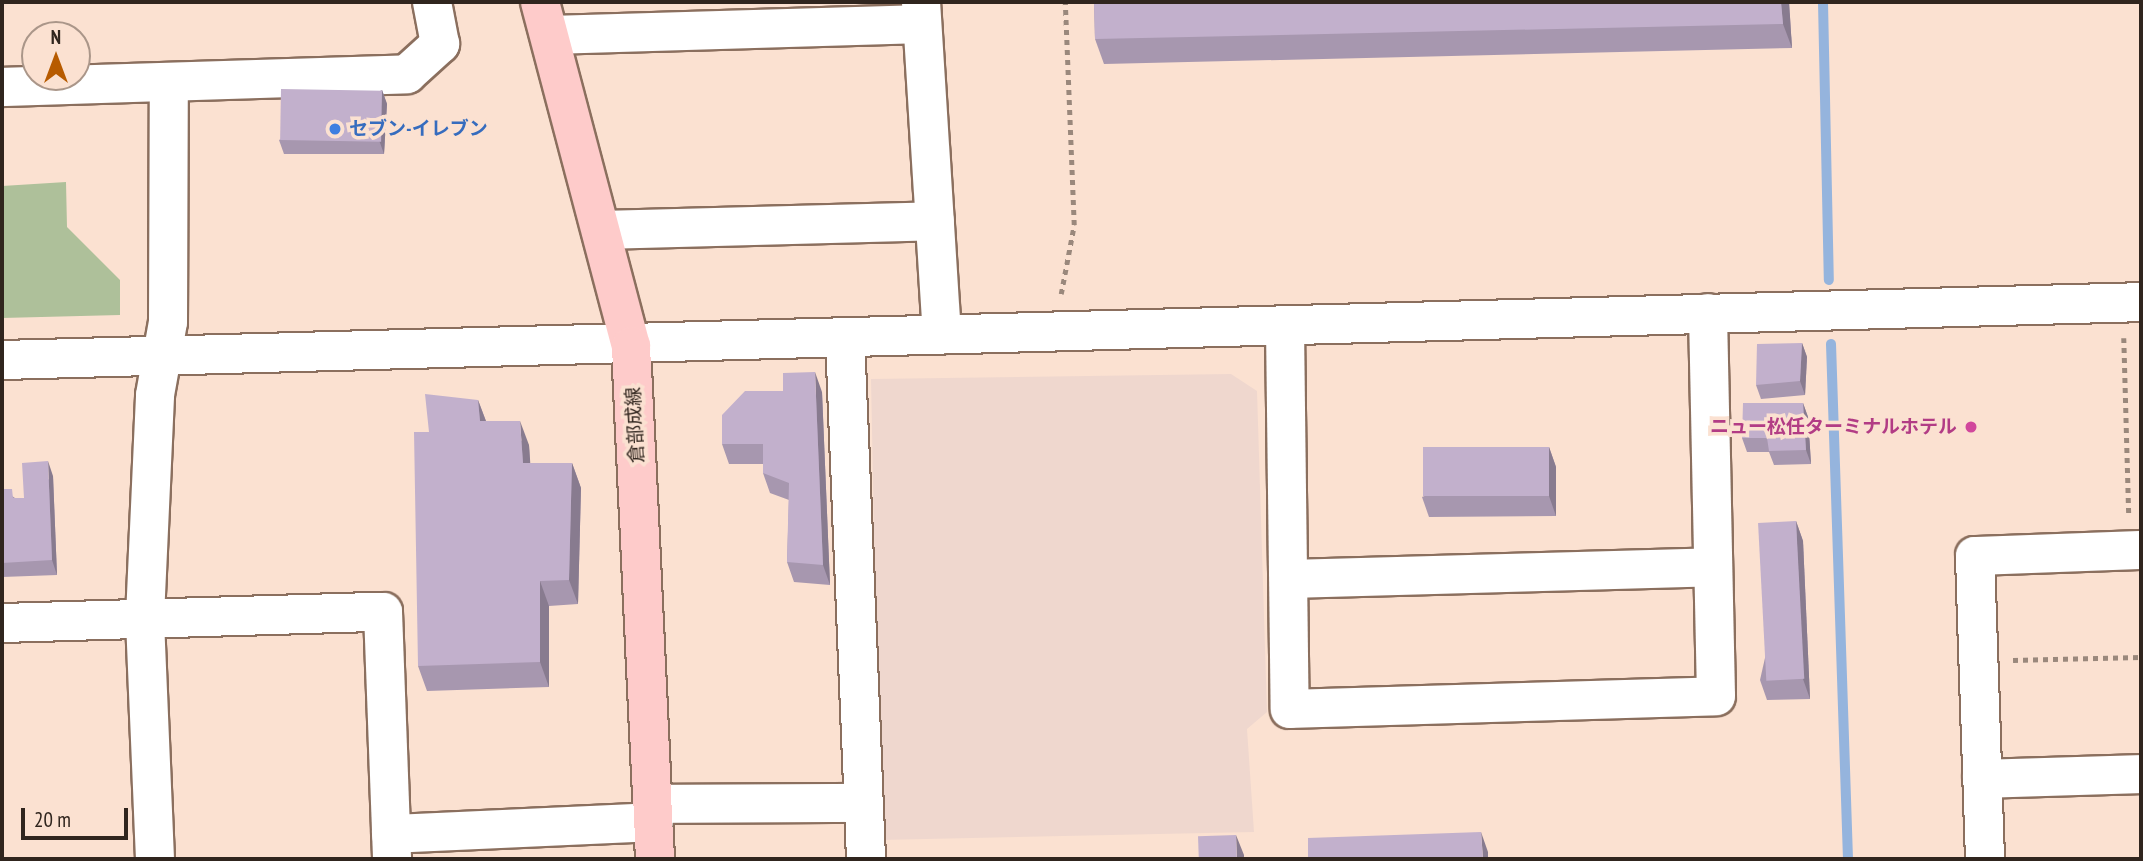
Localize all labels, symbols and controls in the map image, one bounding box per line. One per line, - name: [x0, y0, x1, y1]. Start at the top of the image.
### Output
- north arrow: [21, 21, 91, 91]
- text: N: [51, 25, 61, 49]
- place label: セブン-イレブン: [349, 118, 488, 140]
- marker: セブン-イレブン: [327, 121, 343, 137]
- street label: 倉部成線: [622, 386, 648, 464]
- place label: ニュー松任ターミナルホテル: [1710, 416, 1957, 438]
- marker: ニュー松任ターミナルホテル: [1963, 419, 1979, 435]
- scale bar: [24, 794, 131, 838]
- text: 20 m: [34, 806, 71, 833]

